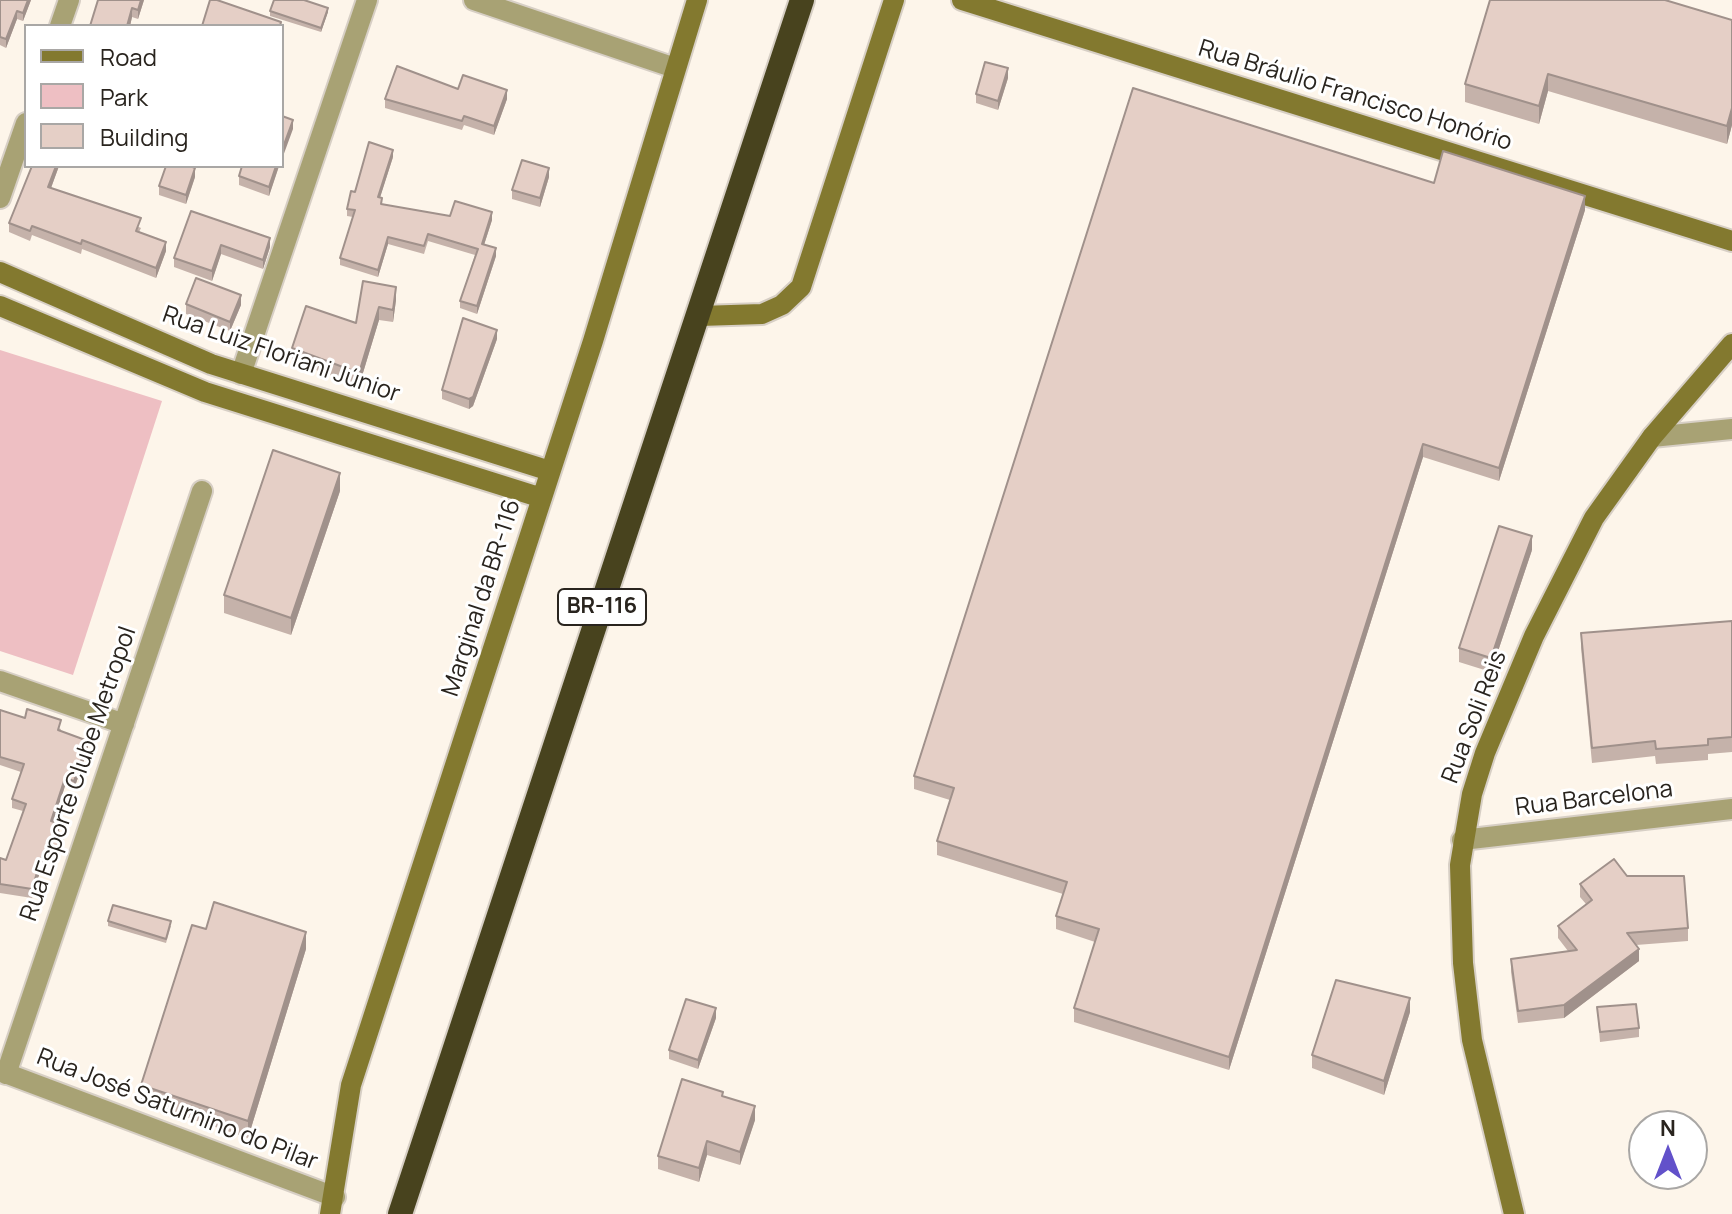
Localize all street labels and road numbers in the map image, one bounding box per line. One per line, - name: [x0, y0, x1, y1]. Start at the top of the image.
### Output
- street label: Rua Bráulio Francisco Honório: [1195, 35, 1515, 157]
- street label: Rua Luiz Floriani Júnior: [158, 301, 404, 409]
- street label: Marginal da BR-116: [437, 496, 527, 700]
- road number: BR-116: [558, 589, 646, 625]
- street label: Rua Esporte Clube Metropol: [15, 623, 143, 925]
- street label: Rua Soli Reis: [1436, 647, 1514, 787]
- street label: Rua Barcelona: [1514, 775, 1674, 823]
- street label: Rua José Saturnino do Pilar: [32, 1043, 322, 1177]

